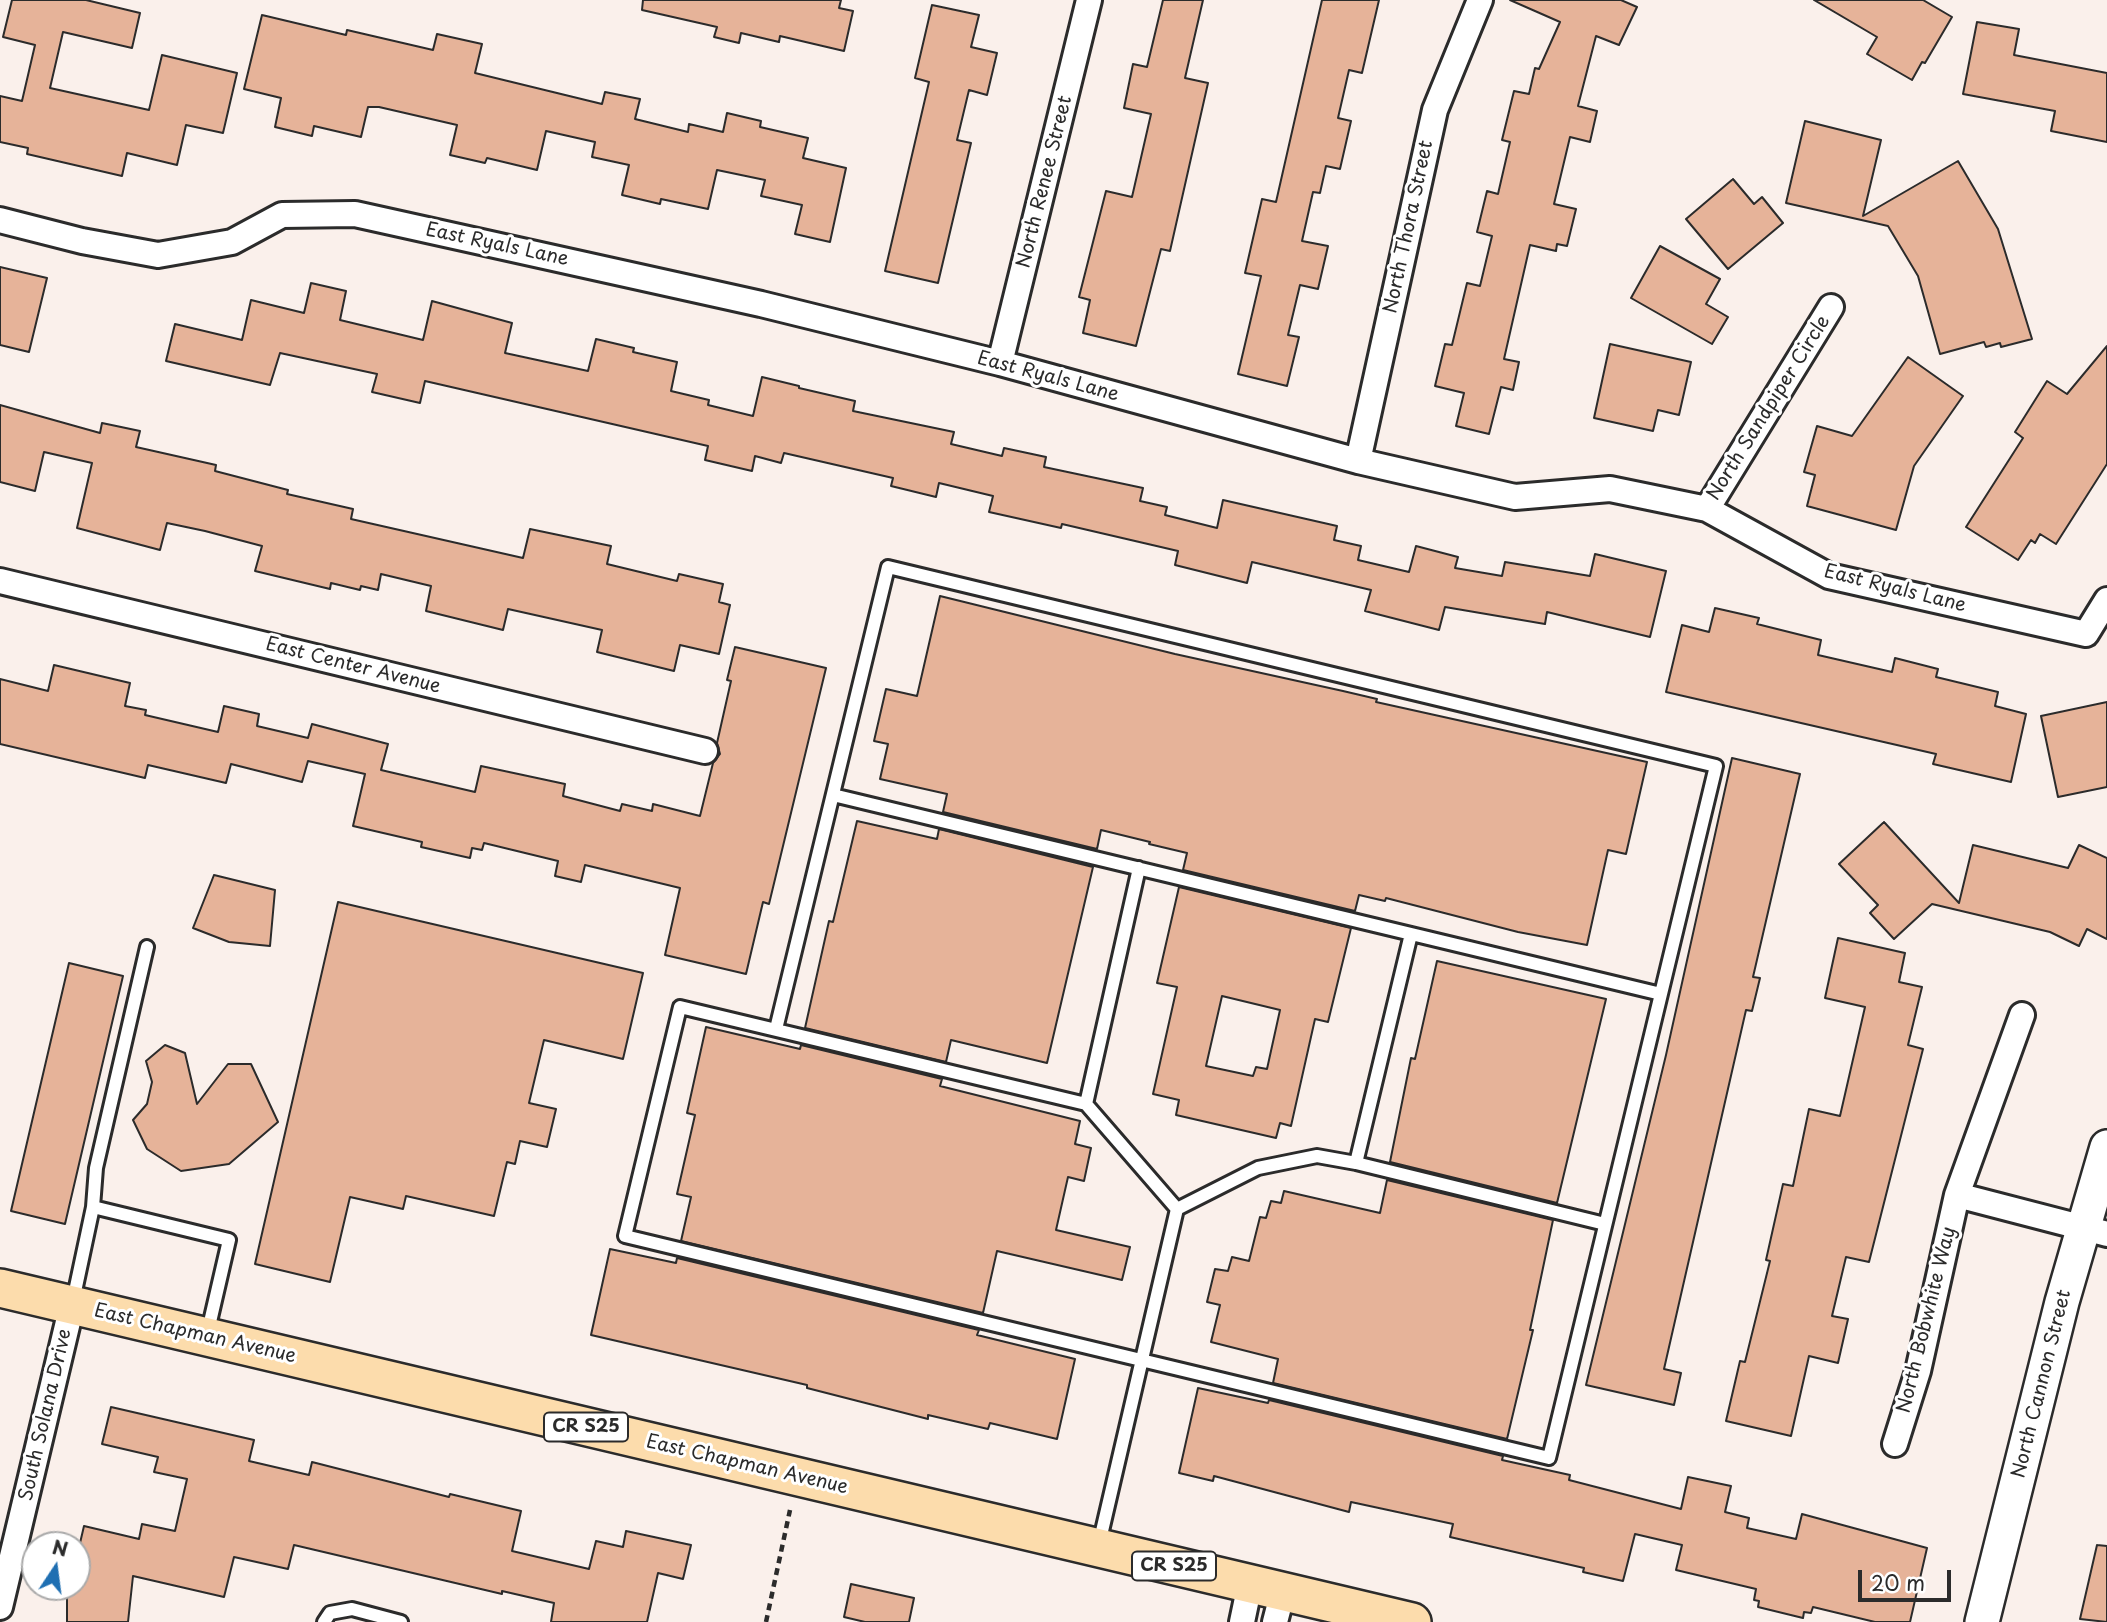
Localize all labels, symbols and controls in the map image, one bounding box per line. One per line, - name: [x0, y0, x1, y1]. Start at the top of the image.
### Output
- street label: North Renee Street: [1013, 93, 1077, 271]
- street label: North Thora Street: [1380, 138, 1438, 316]
- street label: East Ryals Lane: [423, 219, 571, 271]
- street label: North Sandpiper Circle: [1703, 311, 1835, 505]
- street label: East Ryals Lane: [975, 347, 1121, 407]
- street label: East Ryals Lane: [1822, 560, 1968, 618]
- street label: East Center Avenue: [263, 633, 443, 699]
- street label: North Bobwhite Way: [1893, 1225, 1961, 1415]
- street label: North Cannon Street: [2008, 1287, 2076, 1481]
- street label: East Chapman Avenue: [92, 1300, 298, 1368]
- street label: South Solana Drive: [15, 1327, 77, 1503]
- road number: CR S25: [544, 1412, 628, 1442]
- street label: East Chapman Avenue: [644, 1431, 850, 1499]
- north arrow: [21, 1531, 91, 1601]
- text: N: [50, 1532, 71, 1563]
- road number: CR S25: [1132, 1552, 1216, 1581]
- scale bar: [1862, 1556, 1955, 1600]
- text: 20 m: [1871, 1566, 1925, 1598]

